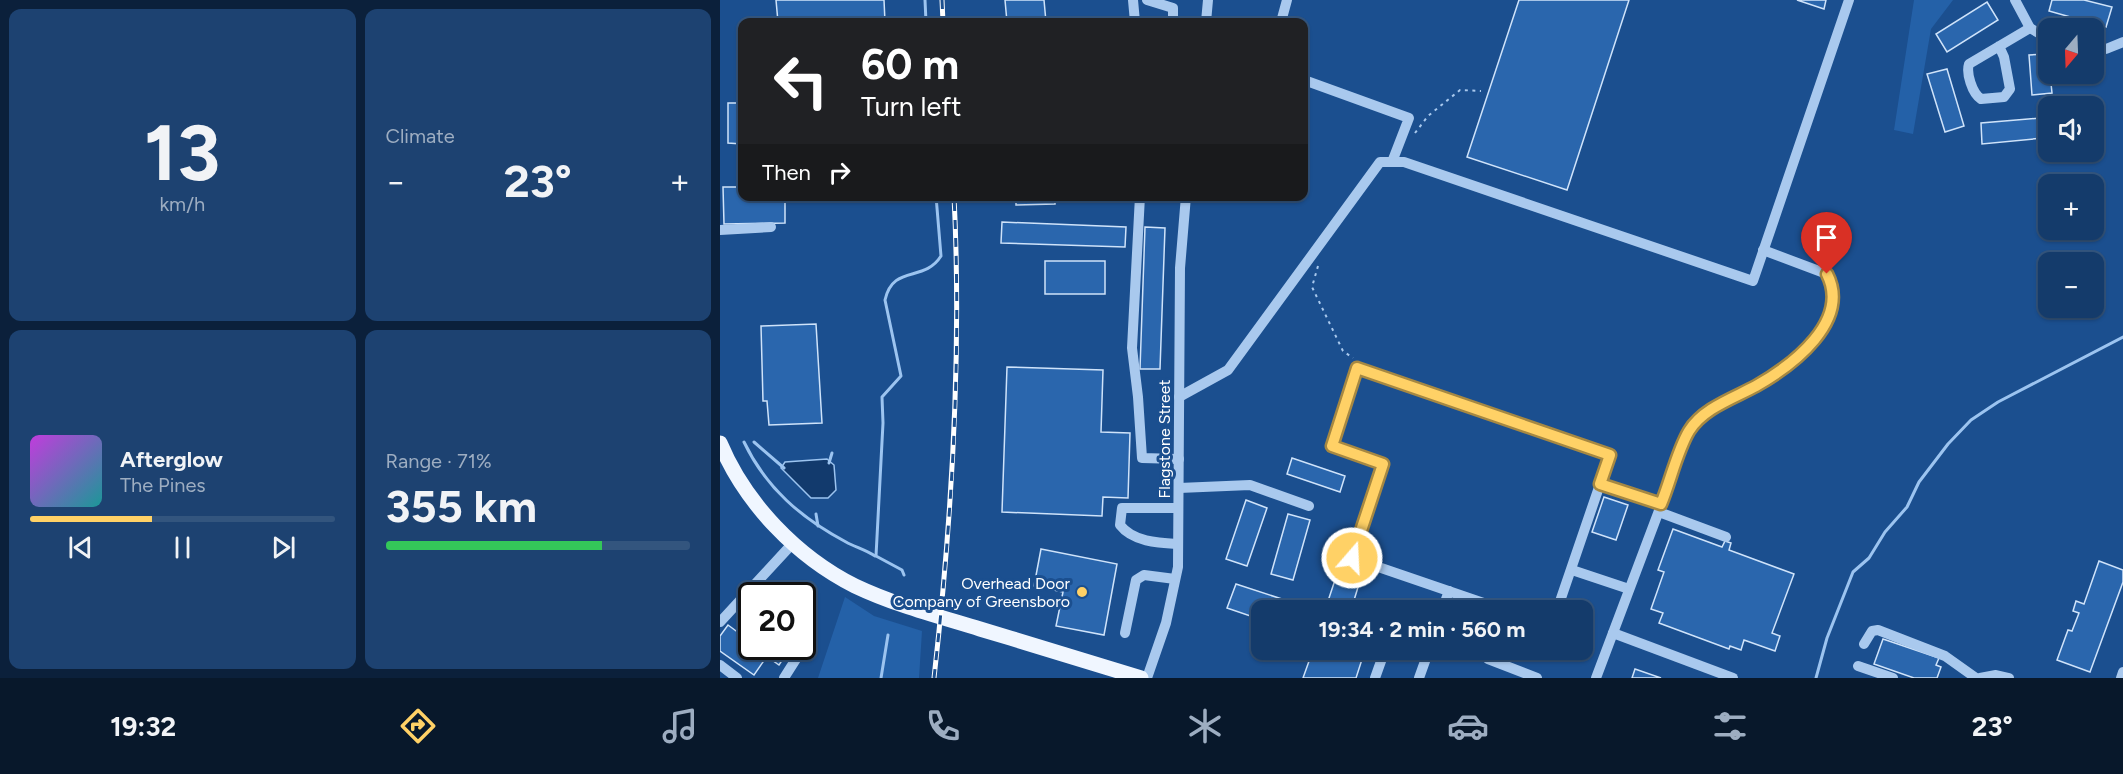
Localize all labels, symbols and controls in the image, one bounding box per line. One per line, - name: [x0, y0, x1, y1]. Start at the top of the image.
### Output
- north arrow: [2038, 18, 2104, 84]
- map controls: [2038, 18, 2104, 318]
- text: 60 m: [861, 39, 959, 90]
- icon: left: [762, 42, 840, 120]
- text: Turn left: [861, 90, 961, 123]
- button: sound: [2038, 96, 2104, 162]
- text: 13: [144, 106, 220, 200]
- text: Climate: [386, 124, 455, 148]
- text: 23°: [504, 154, 572, 208]
- icon: right: [823, 156, 856, 189]
- text: Then: [762, 159, 811, 186]
- text: −: [386, 162, 406, 201]
- text: +: [669, 162, 690, 201]
- button: +: [2038, 174, 2104, 240]
- text: km/h: [159, 192, 205, 216]
- pin: [1801, 212, 1852, 274]
- icon: arrive: [1810, 221, 1843, 254]
- button: −: [2038, 252, 2104, 318]
- street label: Flagstone Street: [1155, 380, 1174, 498]
- text: Afterglow: [120, 446, 223, 473]
- text: Range · 71%: [386, 449, 492, 473]
- text: The Pines: [120, 473, 206, 497]
- text: 355 km: [386, 479, 537, 533]
- position arrow: [1320, 526, 1384, 590]
- icon: previous: [64, 531, 97, 564]
- icon: pause: [166, 531, 199, 564]
- icon: next: [267, 531, 300, 564]
- place label: Overhead Door Company of Greensboro: [893, 574, 1071, 611]
- speed limit sign: 20: [738, 582, 816, 660]
- marker: Overhead Door Company of Greensboro: [1075, 585, 1089, 599]
- text: 19:34 · 2 min · 560 m: [1319, 616, 1525, 643]
- icon: directions: [397, 705, 439, 747]
- icon: music: [659, 705, 701, 747]
- icon: phone: [922, 705, 964, 747]
- icon: climate: [1184, 705, 1226, 747]
- icon: car: [1447, 705, 1489, 747]
- icon: filters: [1709, 705, 1751, 747]
- text: 19:32: [110, 710, 176, 743]
- text: 23°: [1972, 710, 2013, 743]

